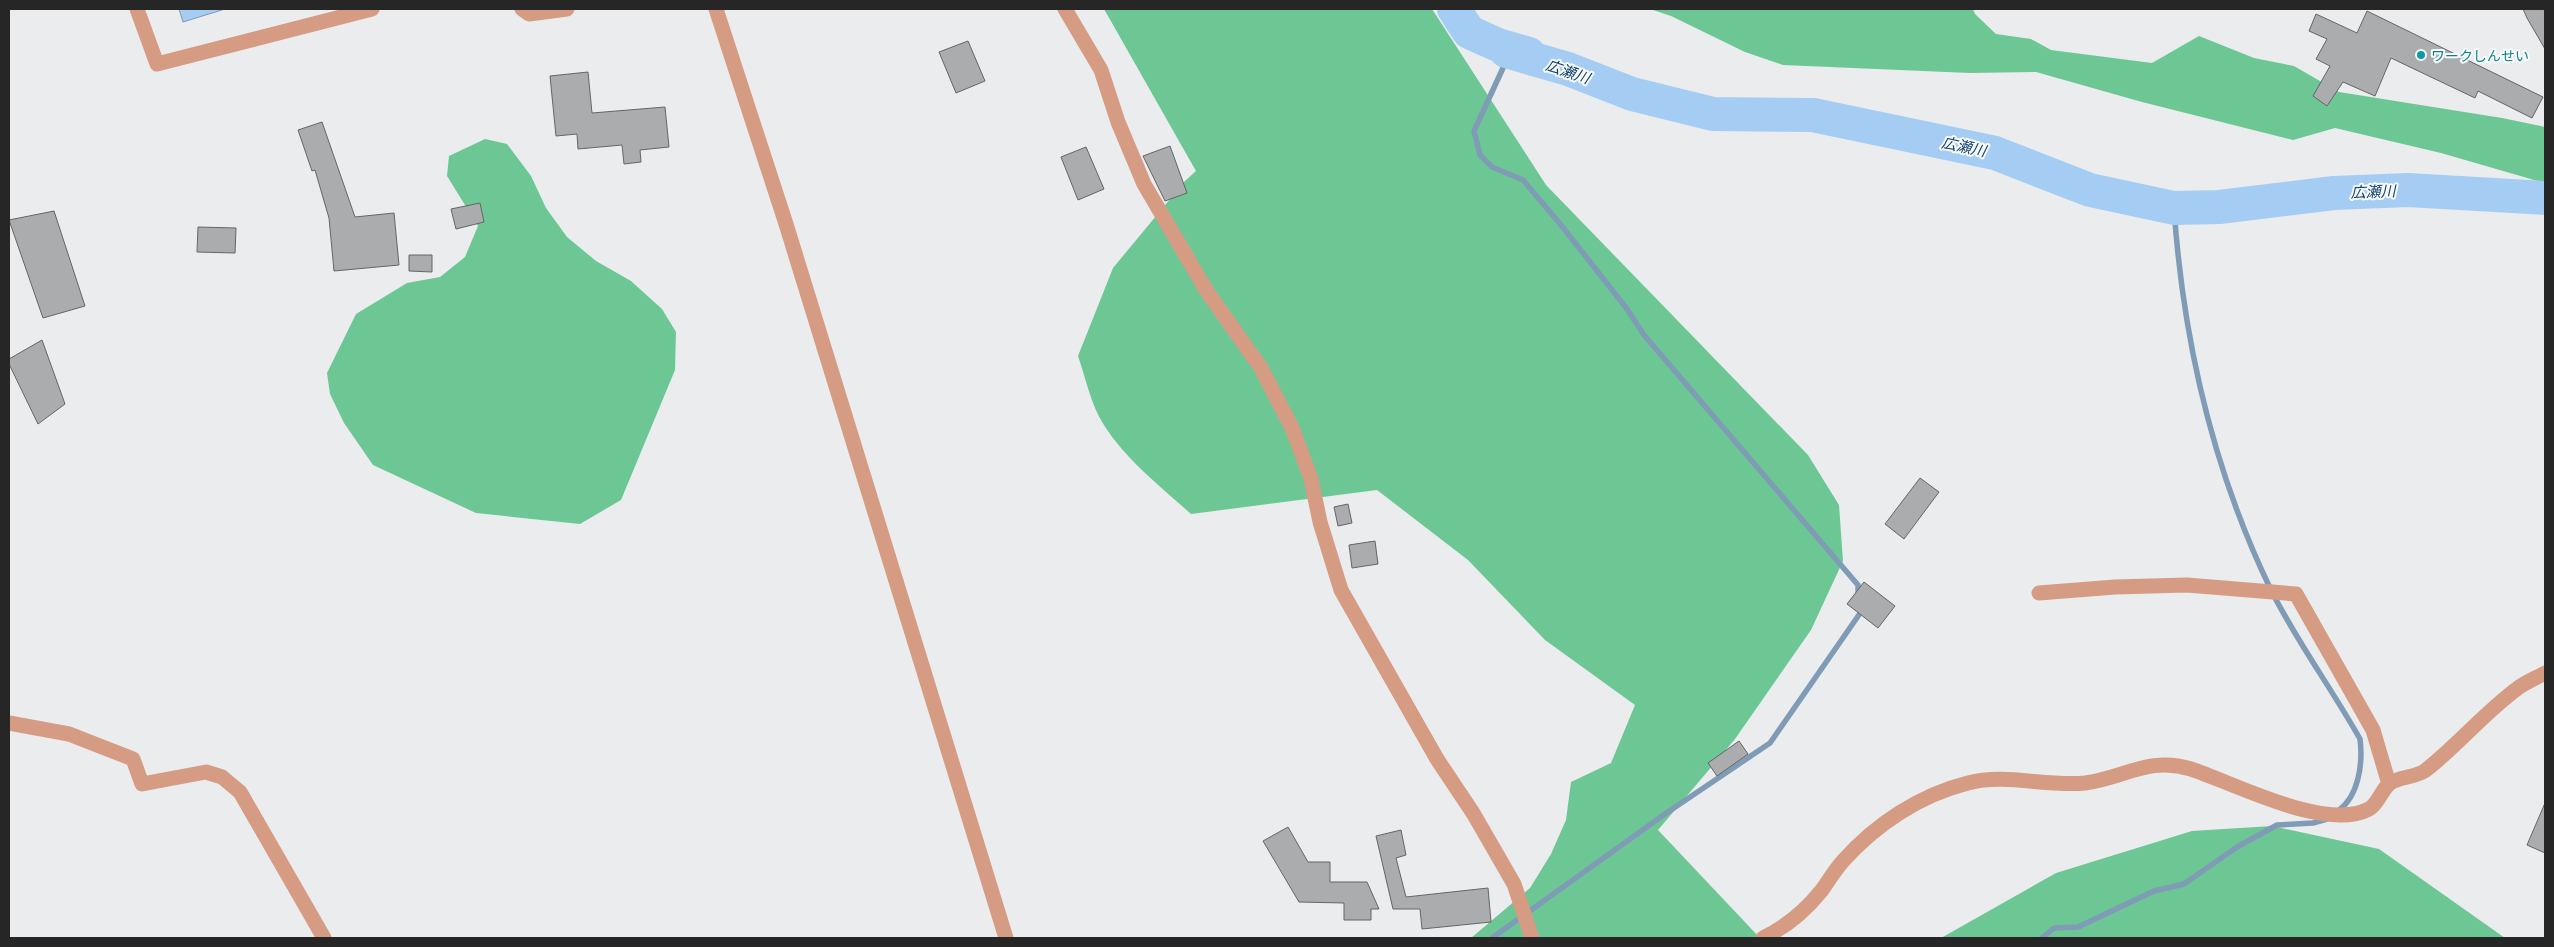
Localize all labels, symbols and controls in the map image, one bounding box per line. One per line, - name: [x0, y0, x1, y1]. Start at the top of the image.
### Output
- place label: ワークしんせい: [2431, 46, 2529, 65]
- marker: ワークしんせい: [2415, 49, 2427, 61]
- water label: 広瀬川: [1543, 54, 1594, 88]
- water label: 広瀬川: [1940, 132, 1990, 161]
- water label: 広瀬川: [2350, 180, 2398, 202]

